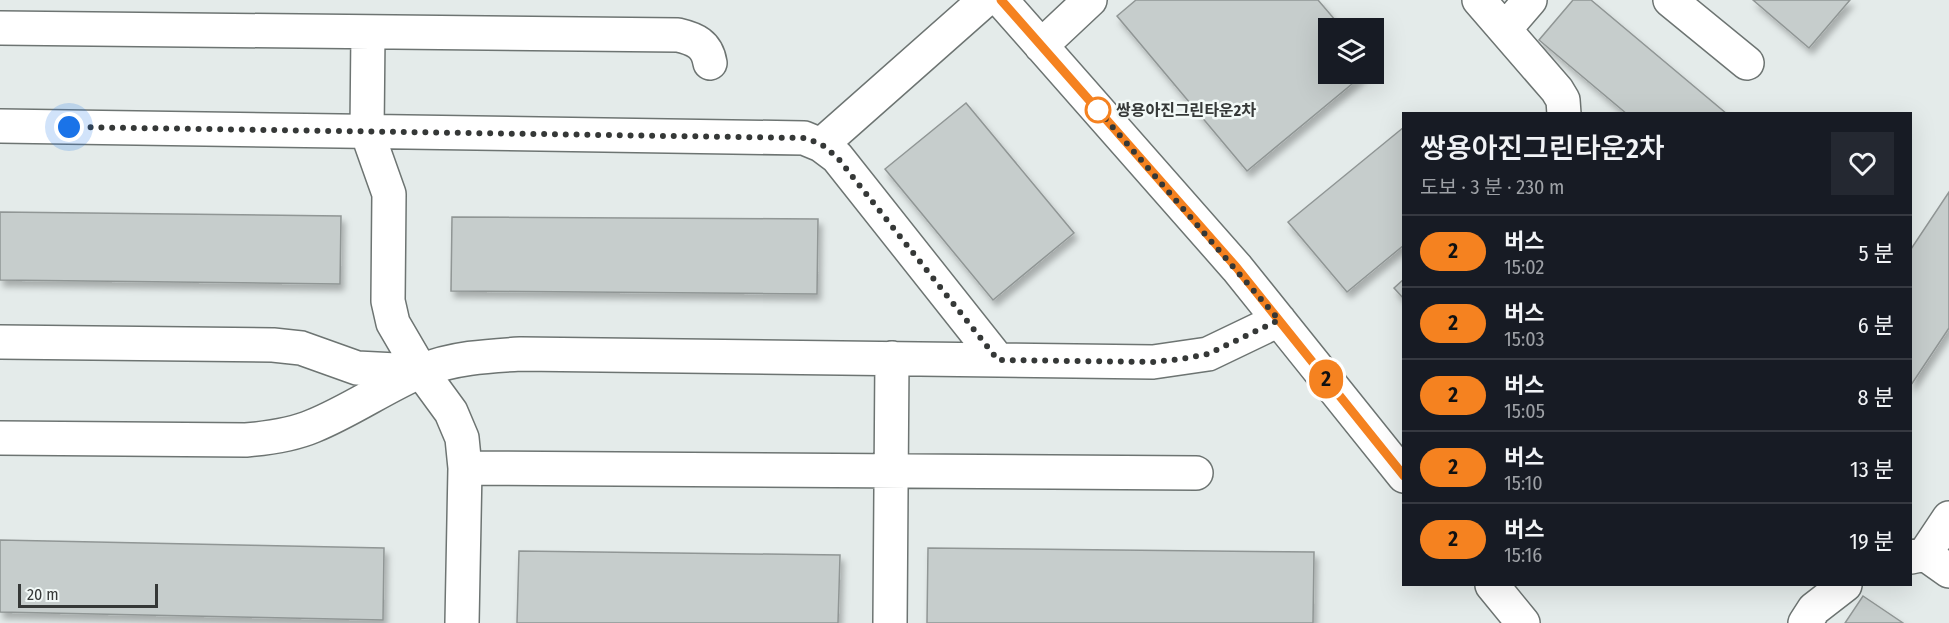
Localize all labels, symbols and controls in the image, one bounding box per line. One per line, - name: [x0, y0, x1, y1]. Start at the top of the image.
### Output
- map controls: [1318, 18, 1384, 84]
- button: layers: [1318, 18, 1384, 84]
- marker: 쌍용아진그린타운2차: [1085, 97, 1111, 123]
- place label: 쌍용아진그린타운2차: [1116, 101, 1256, 120]
- your location: [54, 112, 84, 142]
- text: 쌍용아진그린타운2차: [1420, 132, 1665, 165]
- button: heart: [1831, 132, 1894, 195]
- text: 도보 · 3 분 · 230 m: [1420, 175, 1565, 199]
- text: 버스: [1504, 228, 1544, 255]
- text: 2: [1448, 238, 1458, 264]
- text: 5 분: [1858, 240, 1894, 267]
- text: 15:02: [1504, 255, 1544, 279]
- text: 버스: [1504, 300, 1544, 327]
- text: 2: [1448, 310, 1458, 336]
- text: 6 분: [1858, 312, 1894, 339]
- text: 15:03: [1504, 327, 1544, 351]
- line badge: 2: [1306, 360, 1346, 398]
- text: 2: [1321, 366, 1331, 392]
- text: 버스: [1504, 372, 1544, 399]
- text: 2: [1448, 382, 1458, 408]
- text: 8 분: [1858, 384, 1894, 411]
- text: 15:05: [1504, 399, 1545, 423]
- text: 버스: [1504, 444, 1544, 471]
- text: 2: [1448, 454, 1458, 480]
- text: 13 분: [1850, 456, 1894, 483]
- text: 15:10: [1504, 471, 1543, 495]
- text: 버스: [1504, 516, 1544, 543]
- text: 2: [1448, 526, 1458, 552]
- text: 19 분: [1849, 528, 1894, 555]
- text: 15:16: [1504, 543, 1542, 567]
- scale bar: [18, 581, 158, 608]
- text: 20 m: [27, 585, 58, 604]

